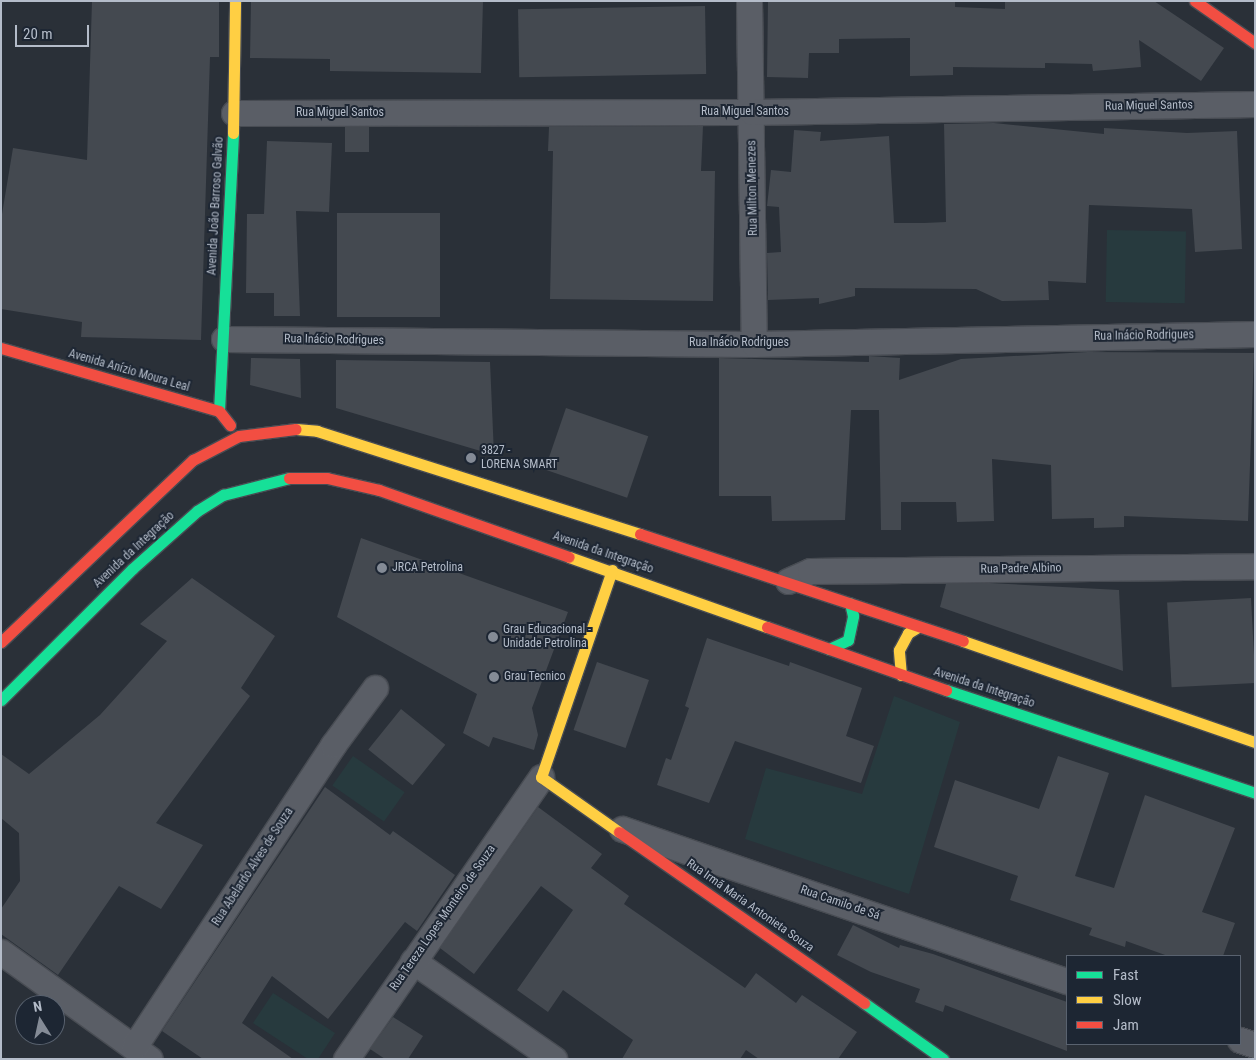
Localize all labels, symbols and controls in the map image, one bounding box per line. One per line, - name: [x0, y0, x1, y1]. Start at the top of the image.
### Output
- scale bar: [18, 15, 91, 47]
- text: 20 m: [23, 25, 53, 43]
- street label: Rua Miguel Santos: [1105, 98, 1193, 114]
- street label: Rua Miguel Santos: [701, 105, 789, 119]
- street label: Rua Miguel Santos: [296, 106, 384, 120]
- street label: Avenida João Barroso Galvão: [205, 136, 227, 276]
- street label: Rua Milton Menezes: [745, 140, 761, 236]
- street label: Rua Inácio Rodrigues: [1094, 328, 1194, 344]
- street label: Rua Inácio Rodrigues: [284, 332, 384, 348]
- street label: Rua Inácio Rodrigues: [689, 336, 789, 350]
- street label: Avenida Anízio Moura Leal: [67, 347, 191, 395]
- place label: 3827 - LORENA SMART: [481, 444, 558, 472]
- marker: 3827 - LORENA SMART: [465, 452, 477, 464]
- street label: Avenida da Integração: [91, 509, 177, 591]
- street label: Avenida da Integração: [551, 529, 655, 577]
- place label: JRCA Petrolina: [392, 561, 463, 575]
- street label: Rua Padre Albino: [980, 561, 1062, 577]
- marker: JRCA Petrolina: [376, 562, 388, 574]
- place label: Grau Educacional - Unidade Petrolina: [503, 623, 591, 651]
- marker: Grau Educacional - Unidade Petrolina: [487, 631, 499, 643]
- street label: Avenida da Integração: [932, 665, 1036, 711]
- place label: Grau Tecnico: [504, 670, 566, 684]
- marker: Grau Tecnico: [488, 671, 500, 683]
- street label: Rua Abelardo Alves de Souza: [209, 805, 297, 929]
- street label: Rua Tereza Lopes Monteiro de Souza: [387, 842, 499, 994]
- street label: Rua Irmã Maria Antonieta Souza: [684, 856, 816, 956]
- street label: Rua Camilo de Sá: [798, 883, 882, 923]
- legend: [1066, 955, 1241, 1045]
- text: Fast: [1113, 966, 1138, 984]
- text: Slow: [1113, 991, 1142, 1009]
- north arrow: [15, 995, 65, 1045]
- text: N: [32, 998, 43, 1015]
- text: Jam: [1113, 1016, 1139, 1034]

